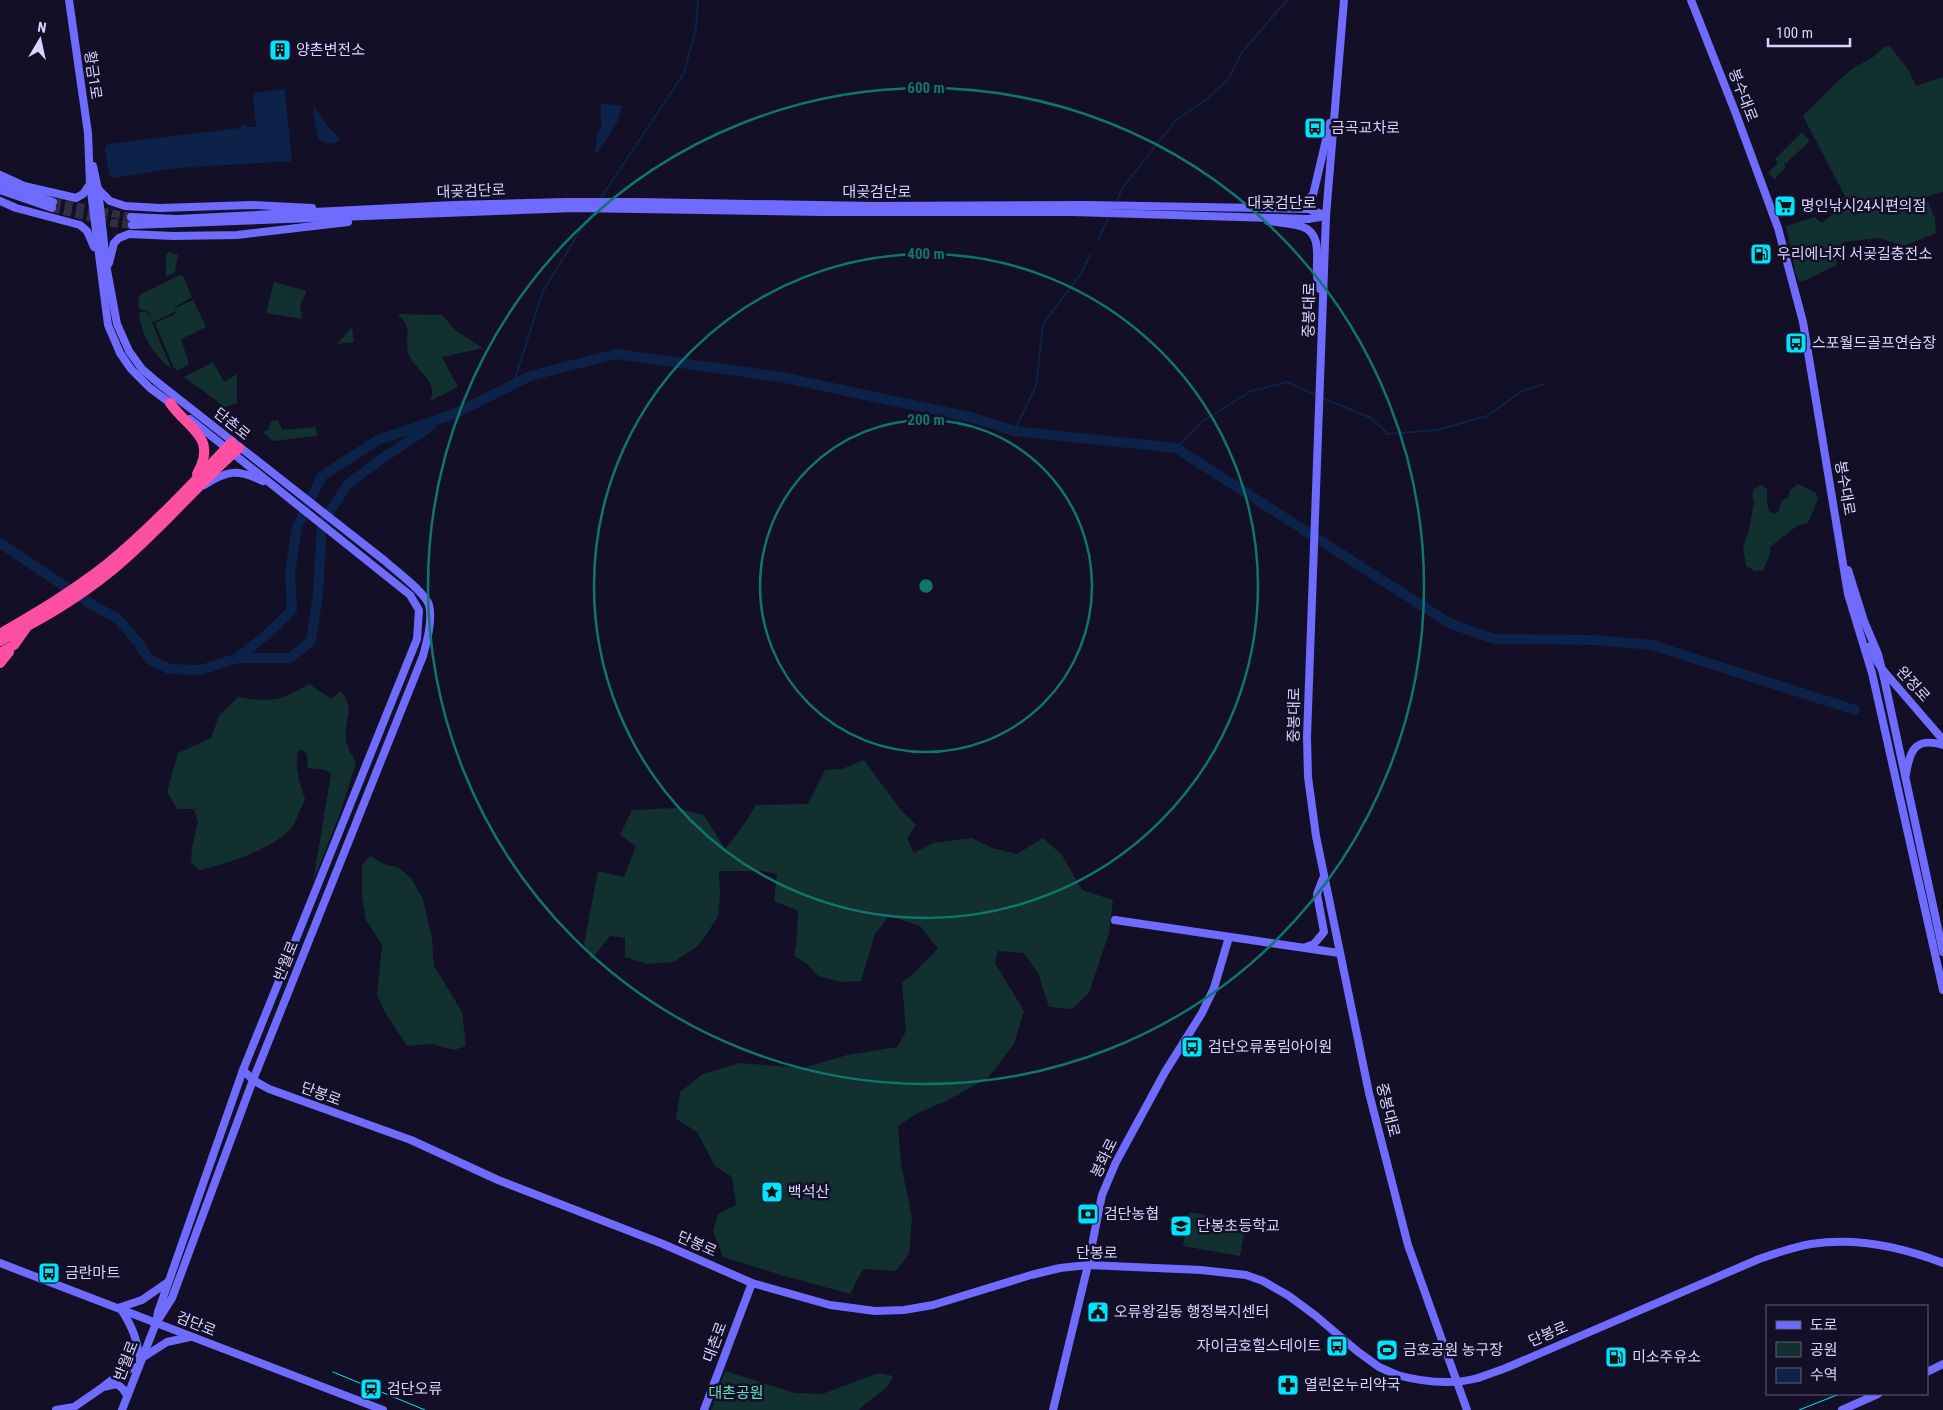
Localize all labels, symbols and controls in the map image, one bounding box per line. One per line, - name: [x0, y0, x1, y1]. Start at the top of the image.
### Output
- north arrow: [15, 15, 65, 65]
- scale bar: [1768, 15, 1850, 47]
- text: N: [37, 19, 48, 36]
- text: 100 m: [1776, 24, 1813, 42]
- building icon: 양촌변전소: [268, 38, 292, 62]
- place label: 양촌변전소: [296, 41, 365, 59]
- street label: 황금1로: [81, 50, 105, 100]
- street label: 봉수대로: [1725, 66, 1761, 124]
- text: 600 m: [907, 79, 945, 97]
- bus stop icon: 금곡교차로: [1303, 116, 1327, 140]
- place label: 금곡교차로: [1331, 119, 1400, 137]
- street label: 대곶검단로: [436, 181, 506, 201]
- street label: 대곶검단로: [842, 183, 912, 201]
- street label: 대곶검단로: [1247, 194, 1317, 212]
- supermarket icon: 명인낚시24시편의점: [1773, 194, 1797, 218]
- place label: 명인낚시24시편의점: [1801, 197, 1926, 215]
- fuel station icon: 우리에너지 서곶길충전소: [1749, 242, 1773, 266]
- text: 400 m: [907, 245, 945, 263]
- place label: 우리에너지 서곶길충전소: [1777, 245, 1932, 263]
- street label: 중봉대로: [1300, 282, 1318, 338]
- bus stop icon: 스포월드골프연습장: [1784, 331, 1808, 355]
- place label: 스포월드골프연습장: [1812, 334, 1936, 352]
- street label: 단촌로: [210, 404, 254, 444]
- text: 200 m: [907, 411, 945, 429]
- street label: 봉수대로: [1831, 459, 1859, 517]
- centre of rings: [917, 577, 935, 595]
- street label: 완정로: [1892, 663, 1934, 705]
- street label: 중봉대로: [1285, 687, 1303, 743]
- street label: 반월로: [270, 938, 302, 984]
- bus stop icon: 검단오류풍림아이원: [1180, 1035, 1204, 1059]
- place label: 검단오류풍림아이원: [1208, 1038, 1332, 1056]
- street label: 단봉로: [298, 1078, 344, 1110]
- street label: 중봉대로: [1373, 1081, 1403, 1139]
- street label: 봉화로: [1087, 1135, 1121, 1181]
- place icon: 백석산: [760, 1180, 784, 1204]
- place label: 백석산: [788, 1183, 830, 1201]
- bank icon: 검단농협: [1076, 1202, 1100, 1226]
- place label: 검단농협: [1104, 1205, 1159, 1223]
- school or university icon: 단봉초등학교: [1169, 1214, 1193, 1238]
- place label: 단봉초등학교: [1197, 1217, 1280, 1235]
- street label: 단봉로: [674, 1227, 720, 1261]
- street label: 단봉로: [1076, 1244, 1118, 1262]
- bus stop icon: 금란마트: [37, 1261, 61, 1285]
- place label: 금란마트: [65, 1264, 120, 1282]
- public building icon: 오류왕길동 행정복지센터: [1086, 1300, 1110, 1324]
- place label: 오류왕길동 행정복지센터: [1114, 1303, 1269, 1321]
- legend: [1766, 1305, 1928, 1395]
- street label: 검단로: [173, 1308, 219, 1340]
- text: 도로: [1810, 1316, 1838, 1334]
- street label: 단봉로: [1525, 1318, 1571, 1350]
- street label: 대촌로: [699, 1319, 731, 1365]
- bus stop icon: 자이금호힐스테이트: [1325, 1334, 1349, 1358]
- place label: 자이금호힐스테이트: [1197, 1337, 1321, 1355]
- street label: 반월로: [110, 1338, 142, 1384]
- sports icon: 금호공원 농구장: [1375, 1338, 1399, 1362]
- place label: 금호공원 농구장: [1403, 1341, 1503, 1359]
- text: 공원: [1810, 1341, 1838, 1359]
- fuel station icon: 미소주유소: [1604, 1345, 1628, 1369]
- place label: 미소주유소: [1632, 1348, 1701, 1366]
- text: 수역: [1810, 1366, 1838, 1384]
- pharmacy icon: 열린온누리약국: [1276, 1373, 1300, 1397]
- place label: 열린온누리약국: [1304, 1376, 1401, 1394]
- station icon: 검단오류: [359, 1377, 383, 1401]
- place label: 검단오류: [387, 1380, 442, 1398]
- park label: 대촌공원: [708, 1384, 764, 1402]

